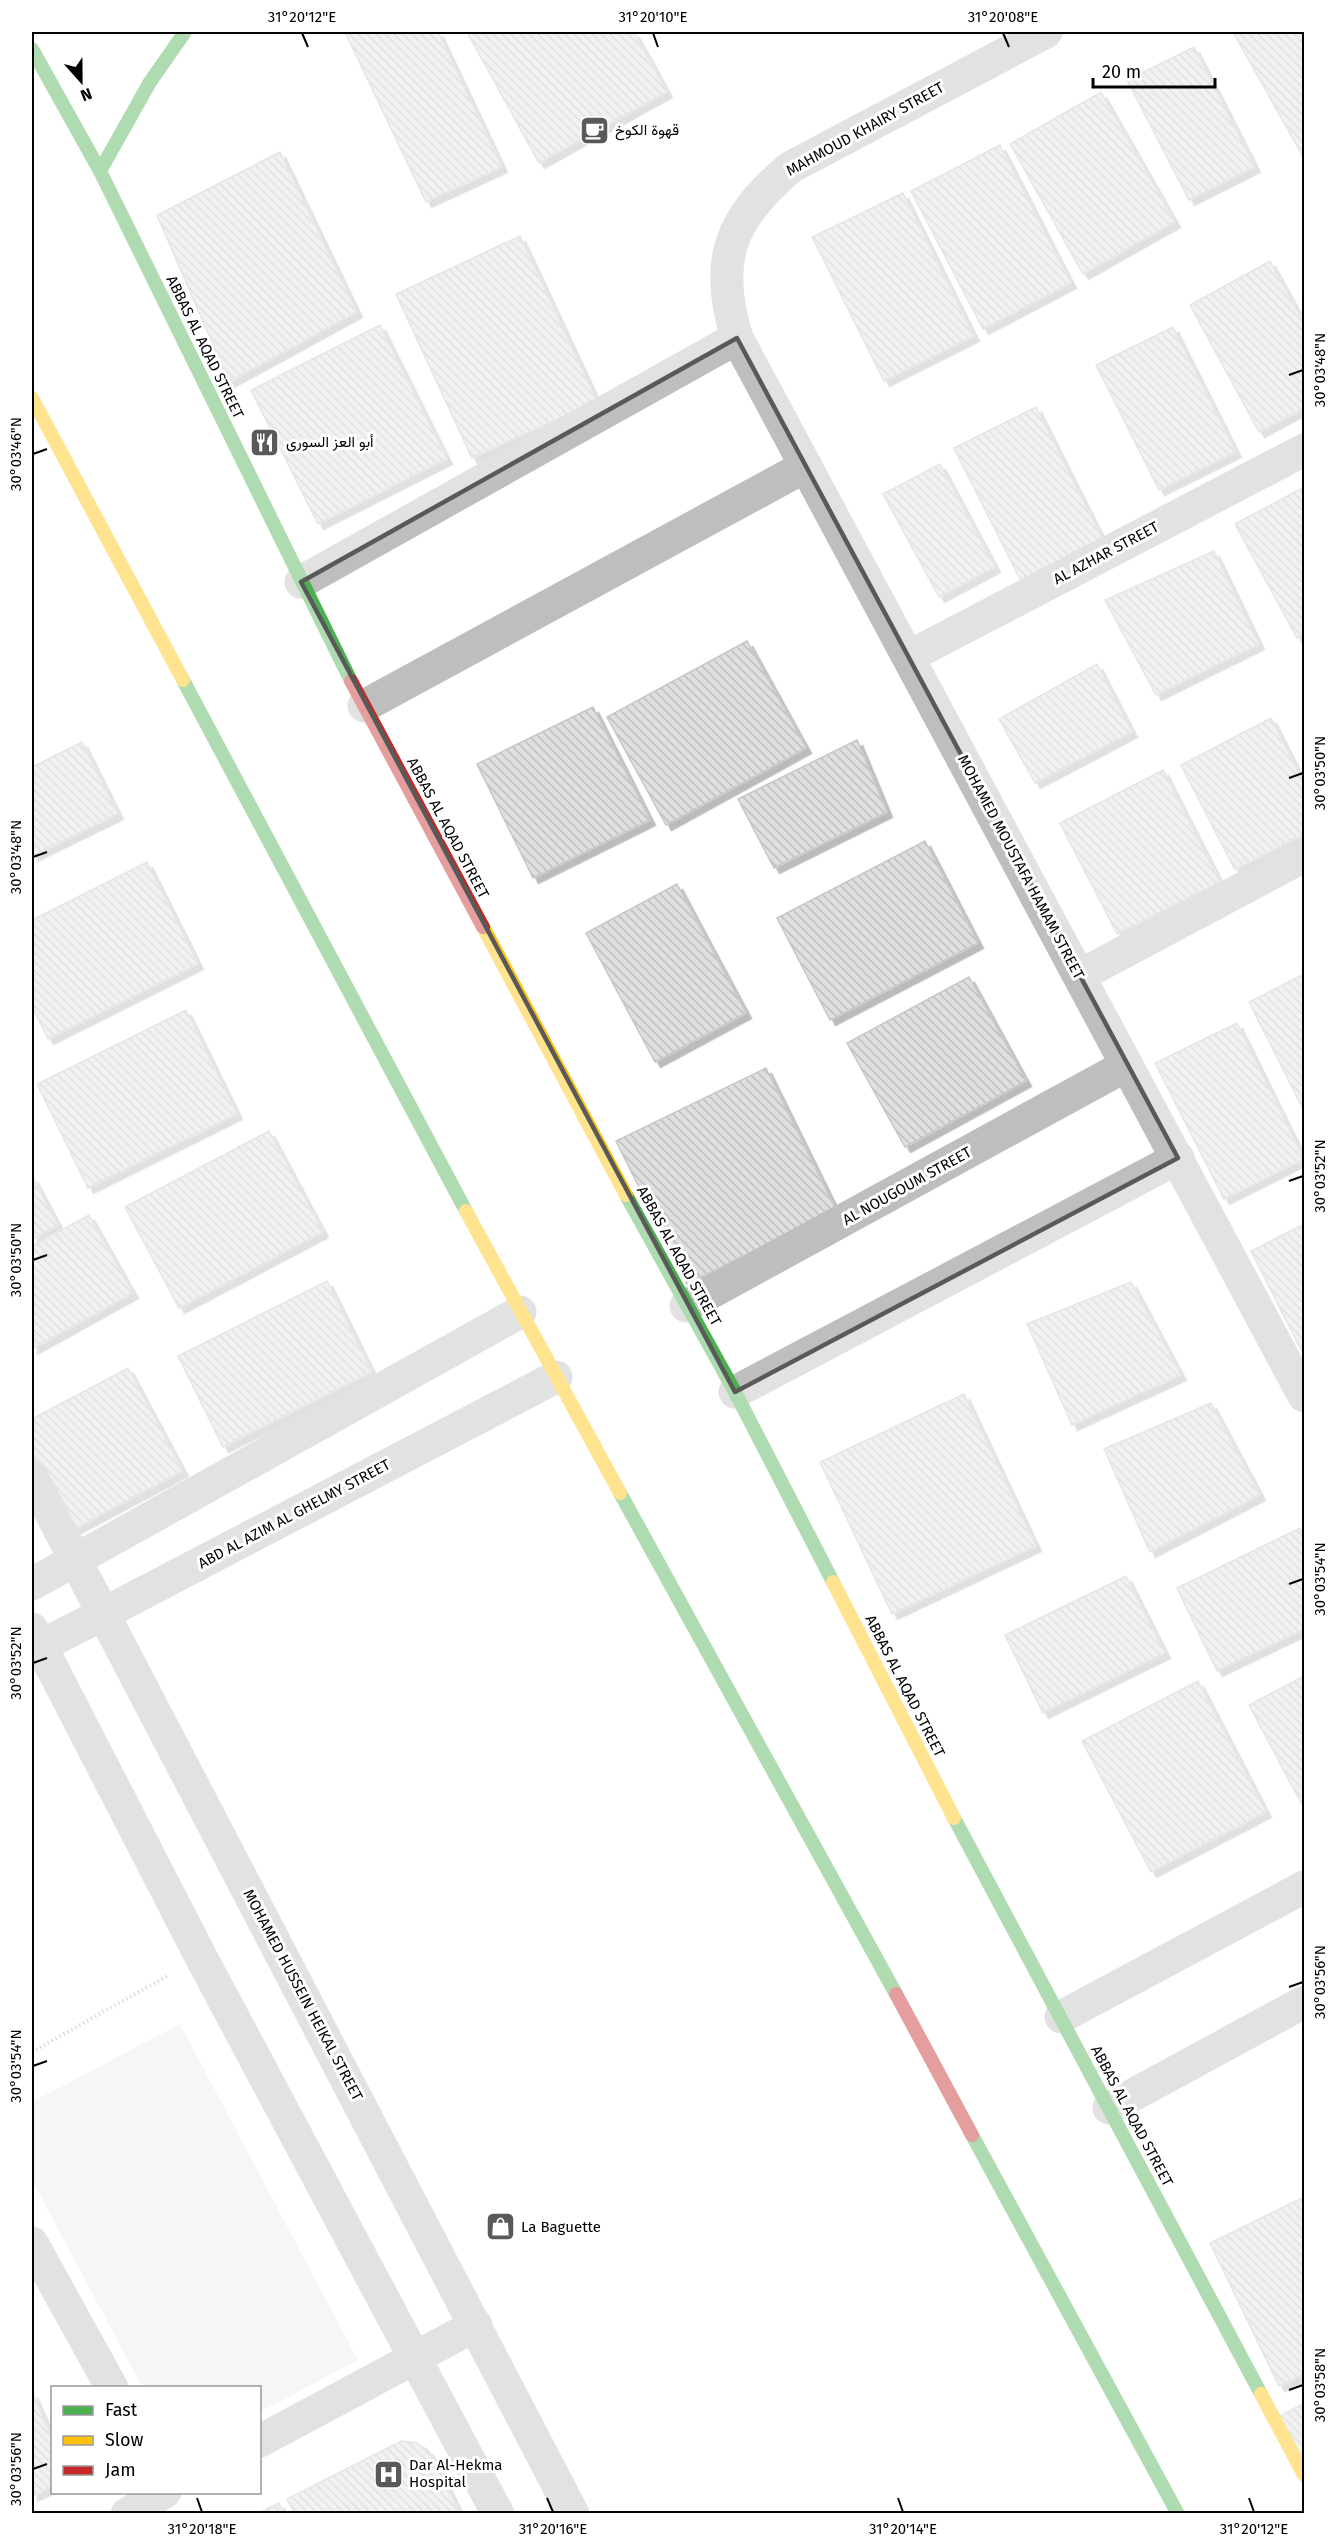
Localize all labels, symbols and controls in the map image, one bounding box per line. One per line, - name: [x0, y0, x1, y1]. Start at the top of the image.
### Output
- text: 31°20'12"E: [268, 8, 336, 26]
- text: 31°20'10"E: [618, 8, 688, 26]
- text: 31°20'08"E: [968, 8, 1038, 26]
- north arrow: [51, 51, 111, 111]
- scale bar: [1093, 51, 1214, 89]
- text: 20 m: [1102, 61, 1141, 83]
- street label: MAHMOUD KHAIRY STREET: [783, 78, 947, 180]
- text: N: [78, 84, 95, 105]
- cafe icon: قهوة الكوخ: [578, 114, 610, 146]
- place label: قهوة الكوخ: [615, 121, 679, 141]
- street label: ABBAS AL AQAD STREET: [163, 273, 248, 422]
- text: 30°03'48"N: [1311, 333, 1329, 407]
- text: 30°03'46"N: [7, 417, 25, 491]
- restaurant icon: أبو العز السورى: [249, 426, 281, 458]
- place label: أبو العز السورى: [286, 433, 374, 452]
- street label: AL AZHAR STREET: [1050, 518, 1162, 588]
- text: 30°03'50"N: [1311, 736, 1329, 810]
- street label: MOHAMED MOUSTAFA HAMAM STREET: [954, 752, 1088, 982]
- street label: ABBAS AL AQAD STREET: [403, 754, 493, 902]
- text: 30°03'48"N: [7, 820, 25, 894]
- text: 30°03'52"N: [1311, 1139, 1329, 1213]
- street label: AL NOUGOUM STREET: [839, 1143, 975, 1229]
- street label: ABBAS AL AQAD STREET: [633, 1183, 725, 1329]
- text: 30°03'50"N: [7, 1223, 25, 1297]
- street label: ABD AL AZIM AL GHELMY STREET: [195, 1455, 393, 1572]
- text: 30°03'54"N: [1311, 1542, 1329, 1616]
- street label: ABBAS AL AQAD STREET: [861, 1612, 949, 1760]
- text: 30°03'52"N: [7, 1626, 25, 1700]
- street label: MOHAMED HUSSEIN HEIKAL STREET: [239, 1886, 367, 2104]
- text: 30°03'56"N: [1311, 1945, 1329, 2019]
- text: 30°03'54"N: [7, 2029, 25, 2103]
- street label: ABBAS AL AQAD STREET: [1087, 2042, 1177, 2190]
- shop icon: La Baguette: [484, 2211, 516, 2243]
- place label: La Baguette: [521, 2218, 601, 2236]
- text: 30°03'58"N: [1311, 2348, 1329, 2422]
- legend: [51, 2386, 261, 2494]
- text: Fast: [105, 2399, 138, 2421]
- text: Slow: [105, 2429, 144, 2451]
- text: 30°03'56"N: [7, 2432, 25, 2506]
- place label: Dar Al-Hekma Hospital: [409, 2456, 502, 2491]
- hospital icon: Dar Al-Hekma Hospital: [372, 2458, 404, 2490]
- text: Jam: [105, 2459, 136, 2481]
- text: 31°20'18"E: [168, 2520, 236, 2538]
- text: 31°20'16"E: [519, 2520, 587, 2538]
- text: 31°20'14"E: [869, 2520, 937, 2538]
- text: 31°20'12"E: [1220, 2520, 1288, 2538]

